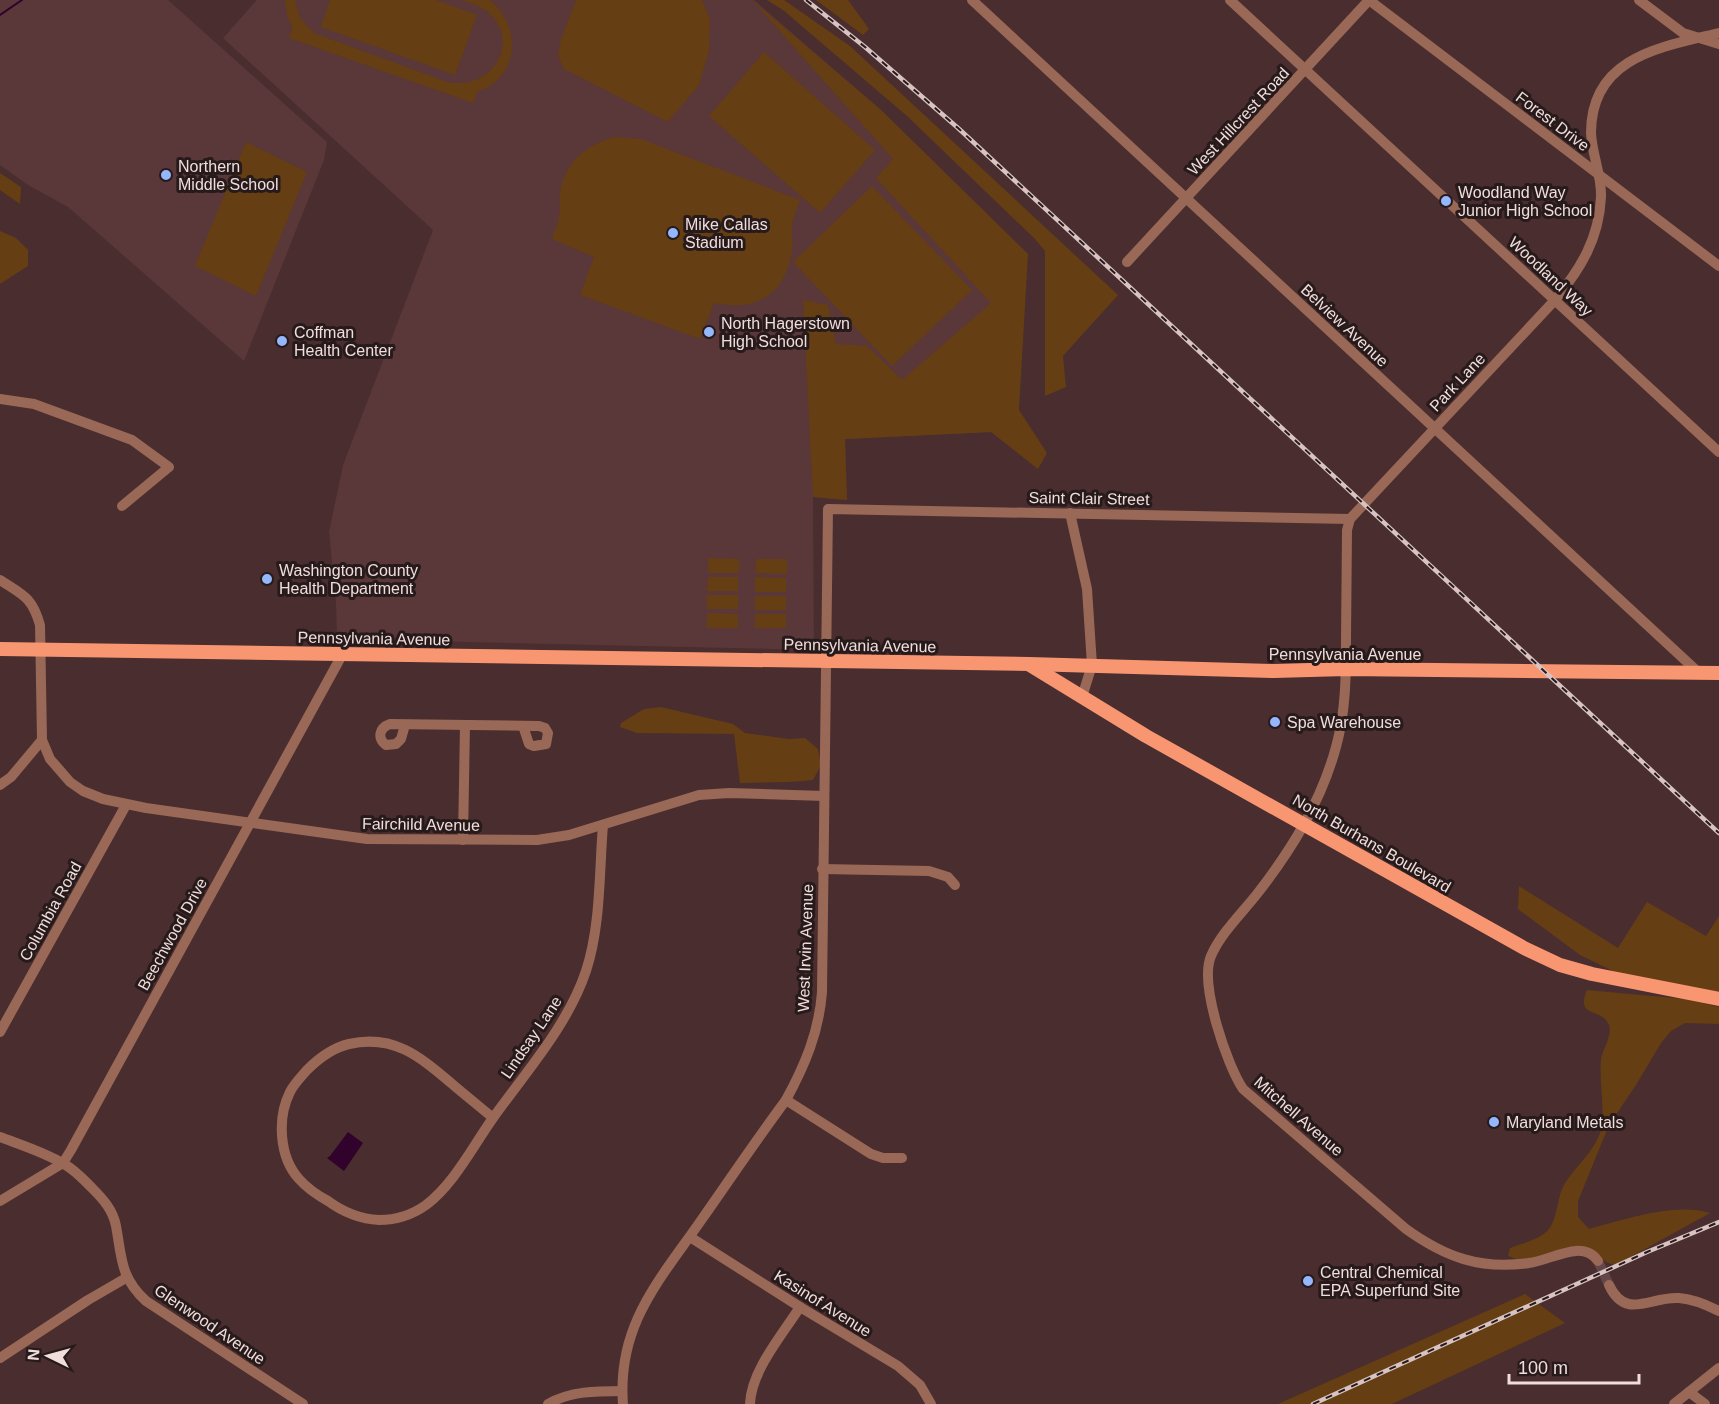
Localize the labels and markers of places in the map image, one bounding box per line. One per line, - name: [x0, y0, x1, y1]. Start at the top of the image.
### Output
- place label: Northern Middle School: [178, 158, 279, 193]
- marker: Northern Middle School: [159, 168, 173, 182]
- place label: Woodland Way Junior High School: [1458, 184, 1592, 219]
- marker: Woodland Way Junior High School: [1439, 194, 1453, 208]
- place label: Mike Callas Stadium: [685, 216, 768, 251]
- marker: Mike Callas Stadium: [666, 226, 680, 240]
- place label: North Hagerstown High School: [721, 315, 850, 350]
- place label: Coffman Health Center: [294, 324, 393, 359]
- marker: North Hagerstown High School: [702, 325, 716, 339]
- marker: Coffman Health Center: [275, 334, 289, 348]
- place label: Washington County Health Department: [279, 562, 418, 597]
- marker: Washington County Health Department: [260, 572, 274, 586]
- place label: Spa Warehouse: [1287, 714, 1401, 731]
- marker: Spa Warehouse: [1268, 715, 1282, 729]
- place label: Maryland Metals: [1506, 1114, 1623, 1131]
- marker: Maryland Metals: [1487, 1115, 1501, 1129]
- place label: Central Chemical EPA Superfund Site: [1320, 1264, 1460, 1299]
- marker: Central Chemical EPA Superfund Site: [1301, 1274, 1315, 1288]

